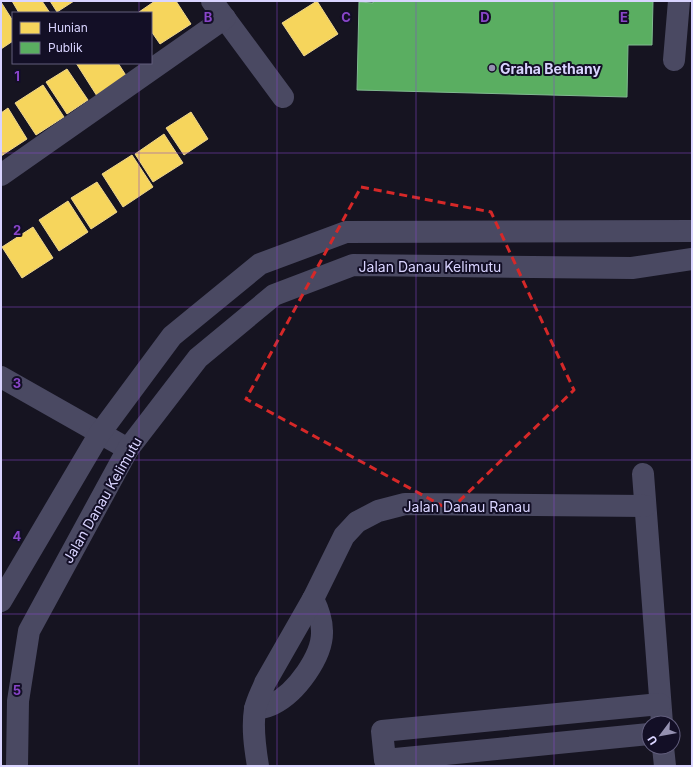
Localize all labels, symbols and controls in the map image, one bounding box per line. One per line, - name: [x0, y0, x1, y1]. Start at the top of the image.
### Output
- text: B: [204, 9, 213, 25]
- text: C: [341, 9, 351, 25]
- text: D: [480, 9, 490, 25]
- text: E: [620, 9, 628, 25]
- legend: [12, 12, 152, 64]
- text: Hunian: [48, 20, 88, 35]
- text: Publik: [48, 40, 83, 55]
- place label: Graha Bethany: [500, 60, 601, 77]
- marker: Graha Bethany: [487, 63, 497, 73]
- text: 1: [14, 68, 20, 84]
- text: 2: [13, 222, 21, 238]
- street label: Jalan Danau Kelimutu: [359, 258, 501, 275]
- text: 3: [13, 375, 21, 391]
- street label: Jalan Danau Kelimutu: [59, 434, 145, 566]
- street label: Jalan Danau Ranau: [404, 498, 530, 515]
- text: 4: [13, 528, 22, 544]
- text: 5: [13, 682, 21, 698]
- north arrow: [641, 715, 681, 755]
- text: U: [644, 733, 661, 747]

